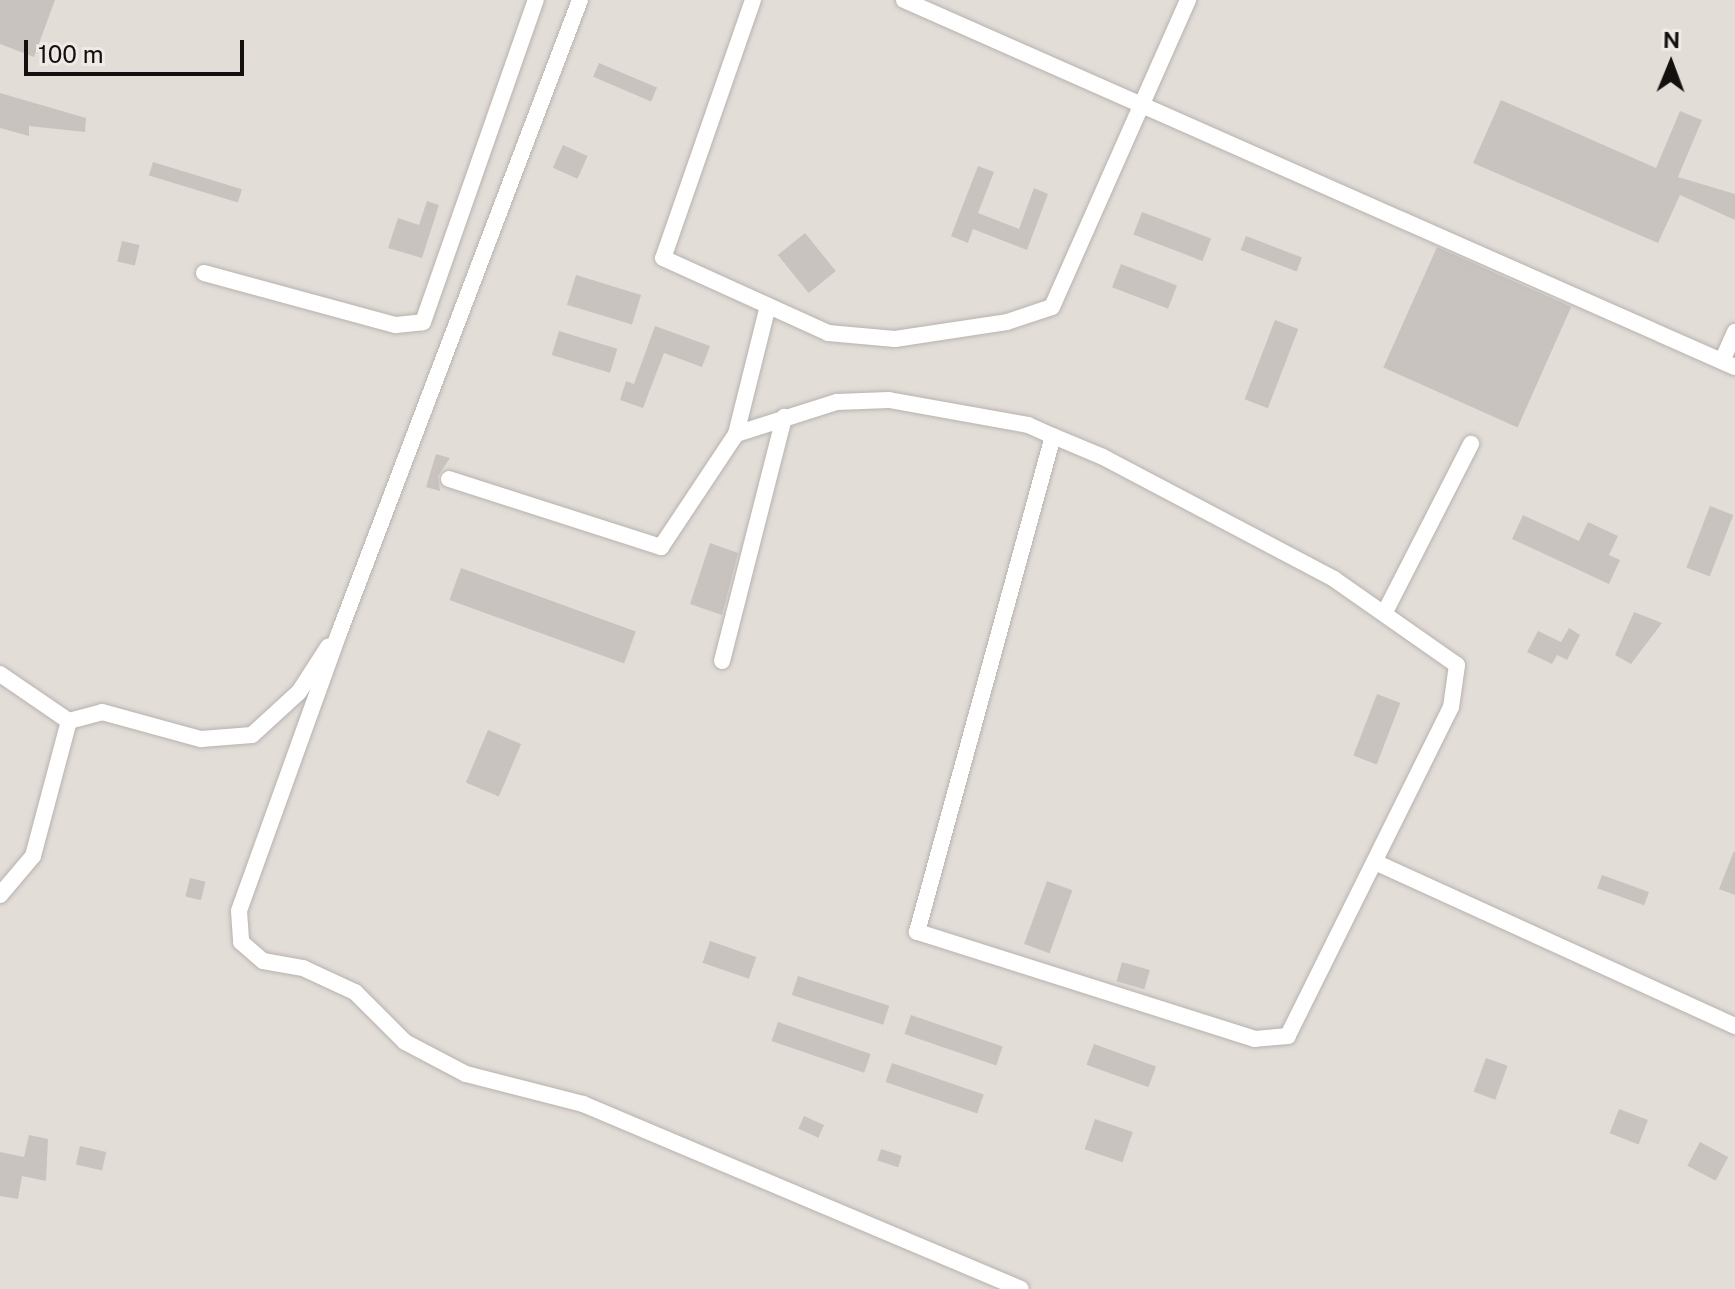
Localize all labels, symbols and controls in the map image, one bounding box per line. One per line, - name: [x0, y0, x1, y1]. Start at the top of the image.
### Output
- scale bar: [28, 24, 248, 74]
- north arrow: [1631, 24, 1711, 104]
- text: N: [1663, 27, 1680, 53]
- text: 100 m: [38, 40, 104, 68]

